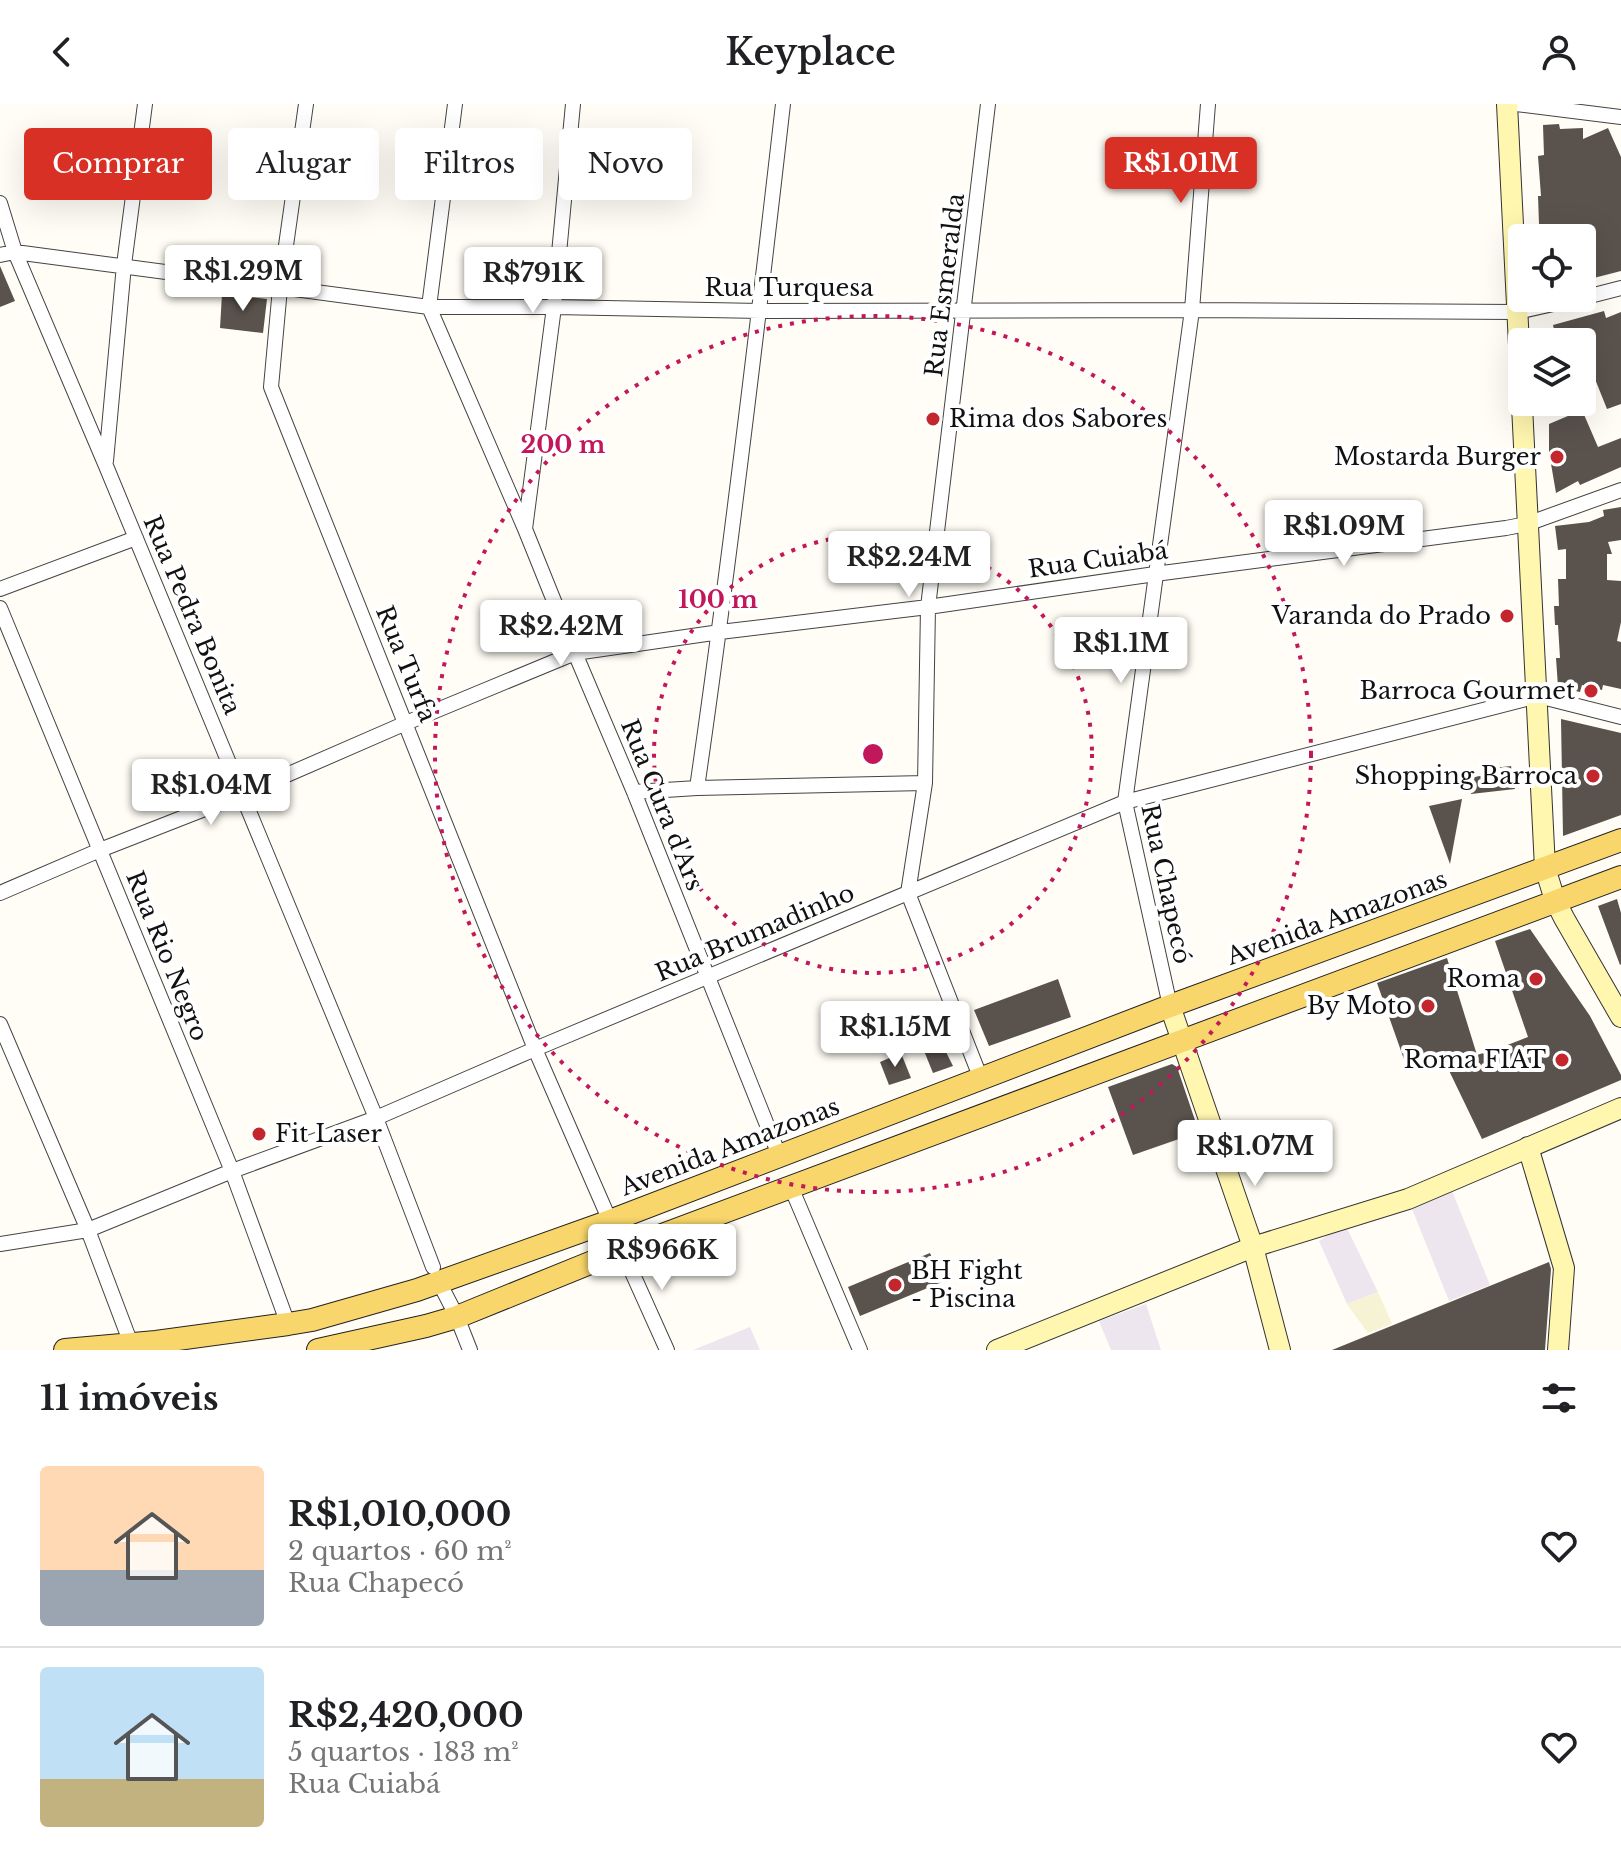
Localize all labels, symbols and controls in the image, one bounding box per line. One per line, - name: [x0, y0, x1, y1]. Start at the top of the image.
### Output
- icon: back: [40, 30, 84, 74]
- text: Keyplace: [725, 30, 896, 75]
- icon: person: [1537, 30, 1581, 74]
- chip: Comprar: [24, 128, 212, 200]
- chip: Alugar: [228, 128, 379, 200]
- chip: Filtros: [395, 128, 543, 200]
- chip: Novo: [559, 128, 692, 200]
- pin: R$1.01M: [1107, 137, 1255, 205]
- text: R$1.01M: [1123, 147, 1239, 179]
- street label: Rua Esmeralda: [919, 191, 970, 378]
- map controls: [1508, 224, 1596, 416]
- button: locate: [1508, 224, 1596, 312]
- pin: R$1.29M: [169, 245, 317, 313]
- pin: R$791K: [468, 247, 598, 315]
- text: R$1.29M: [183, 255, 303, 287]
- text: R$791K: [482, 257, 584, 289]
- street label: Rua Turquesa: [704, 273, 874, 302]
- button: layers: [1508, 328, 1596, 416]
- place label: Rima dos Sabores: [949, 404, 1167, 433]
- marker: Rima dos Sabores: [924, 410, 942, 428]
- text: 200 m: [521, 430, 606, 459]
- place label: Mostarda Burger: [1334, 442, 1542, 471]
- marker: Mostarda Burger: [1548, 448, 1566, 466]
- pin: R$1.09M: [1270, 500, 1418, 568]
- text: R$1.09M: [1283, 510, 1405, 542]
- street label: Rua Pedra Bonita: [137, 511, 248, 719]
- pin: R$2.24M: [835, 531, 983, 599]
- street label: Rua Cuiabá: [1026, 535, 1170, 584]
- text: R$2.24M: [846, 541, 972, 573]
- text: 100 m: [678, 585, 758, 614]
- pin: R$2.42M: [487, 600, 635, 668]
- street label: Rua Turfa: [370, 601, 443, 727]
- place label: Varanda do Prado: [1271, 601, 1491, 630]
- marker: Varanda do Prado: [1498, 607, 1516, 625]
- text: R$2.42M: [498, 610, 624, 642]
- pin: R$1.1M: [1056, 617, 1186, 685]
- text: R$1.1M: [1072, 627, 1170, 659]
- place label: Barroca Gourmet: [1360, 676, 1575, 705]
- marker: Barroca Gourmet: [1582, 682, 1600, 700]
- street label: Rua Cura d'Ars: [615, 715, 710, 895]
- centre of rings: [859, 740, 887, 768]
- pin: R$1.04M: [137, 759, 285, 827]
- place label: Shopping Barroca: [1355, 761, 1578, 790]
- marker: Shopping Barroca: [1584, 767, 1602, 785]
- text: R$1.04M: [150, 769, 272, 801]
- street label: Rua Chapecó: [1135, 801, 1198, 966]
- street label: Avenida Amazonas: [1222, 864, 1451, 971]
- street label: Rua Rio Negro: [120, 867, 215, 1045]
- street label: Rua Brumadinho: [651, 878, 859, 988]
- place label: Roma: [1447, 964, 1521, 993]
- marker: Roma: [1527, 970, 1545, 988]
- place label: By Moto: [1307, 991, 1412, 1020]
- marker: By Moto: [1419, 997, 1437, 1015]
- pin: R$1.15M: [821, 1001, 969, 1069]
- text: R$1.15M: [839, 1011, 951, 1043]
- place label: Roma FIAT: [1404, 1045, 1546, 1074]
- marker: Roma FIAT: [1553, 1051, 1571, 1069]
- street label: Avenida Amazonas: [615, 1091, 843, 1202]
- place label: Fit Laser: [275, 1119, 383, 1148]
- pin: R$1.07M: [1181, 1120, 1329, 1188]
- marker: Fit Laser: [250, 1125, 268, 1143]
- text: R$1.07M: [1196, 1130, 1314, 1162]
- pin: R$966K: [597, 1224, 727, 1292]
- text: R$966K: [606, 1234, 718, 1266]
- place label: BH Fight - Piscina: [911, 1256, 1023, 1313]
- marker: BH Fight - Piscina: [886, 1276, 904, 1294]
- icon: filters: [1537, 1376, 1581, 1420]
- text: 11 imóveis: [40, 1377, 219, 1419]
- text: R$1,010,000: [288, 1493, 511, 1535]
- icon: home: [104, 1498, 200, 1594]
- icon: heart: [1537, 1524, 1581, 1568]
- text: 2 quartos · 60 m²: [288, 1535, 512, 1567]
- text: Rua Chapecó: [288, 1567, 464, 1599]
- text: R$2,420,000: [288, 1694, 524, 1736]
- icon: home: [104, 1699, 200, 1795]
- icon: heart: [1537, 1725, 1581, 1769]
- text: 5 quartos · 183 m²: [288, 1736, 519, 1768]
- text: Rua Cuiabá: [288, 1768, 440, 1800]

